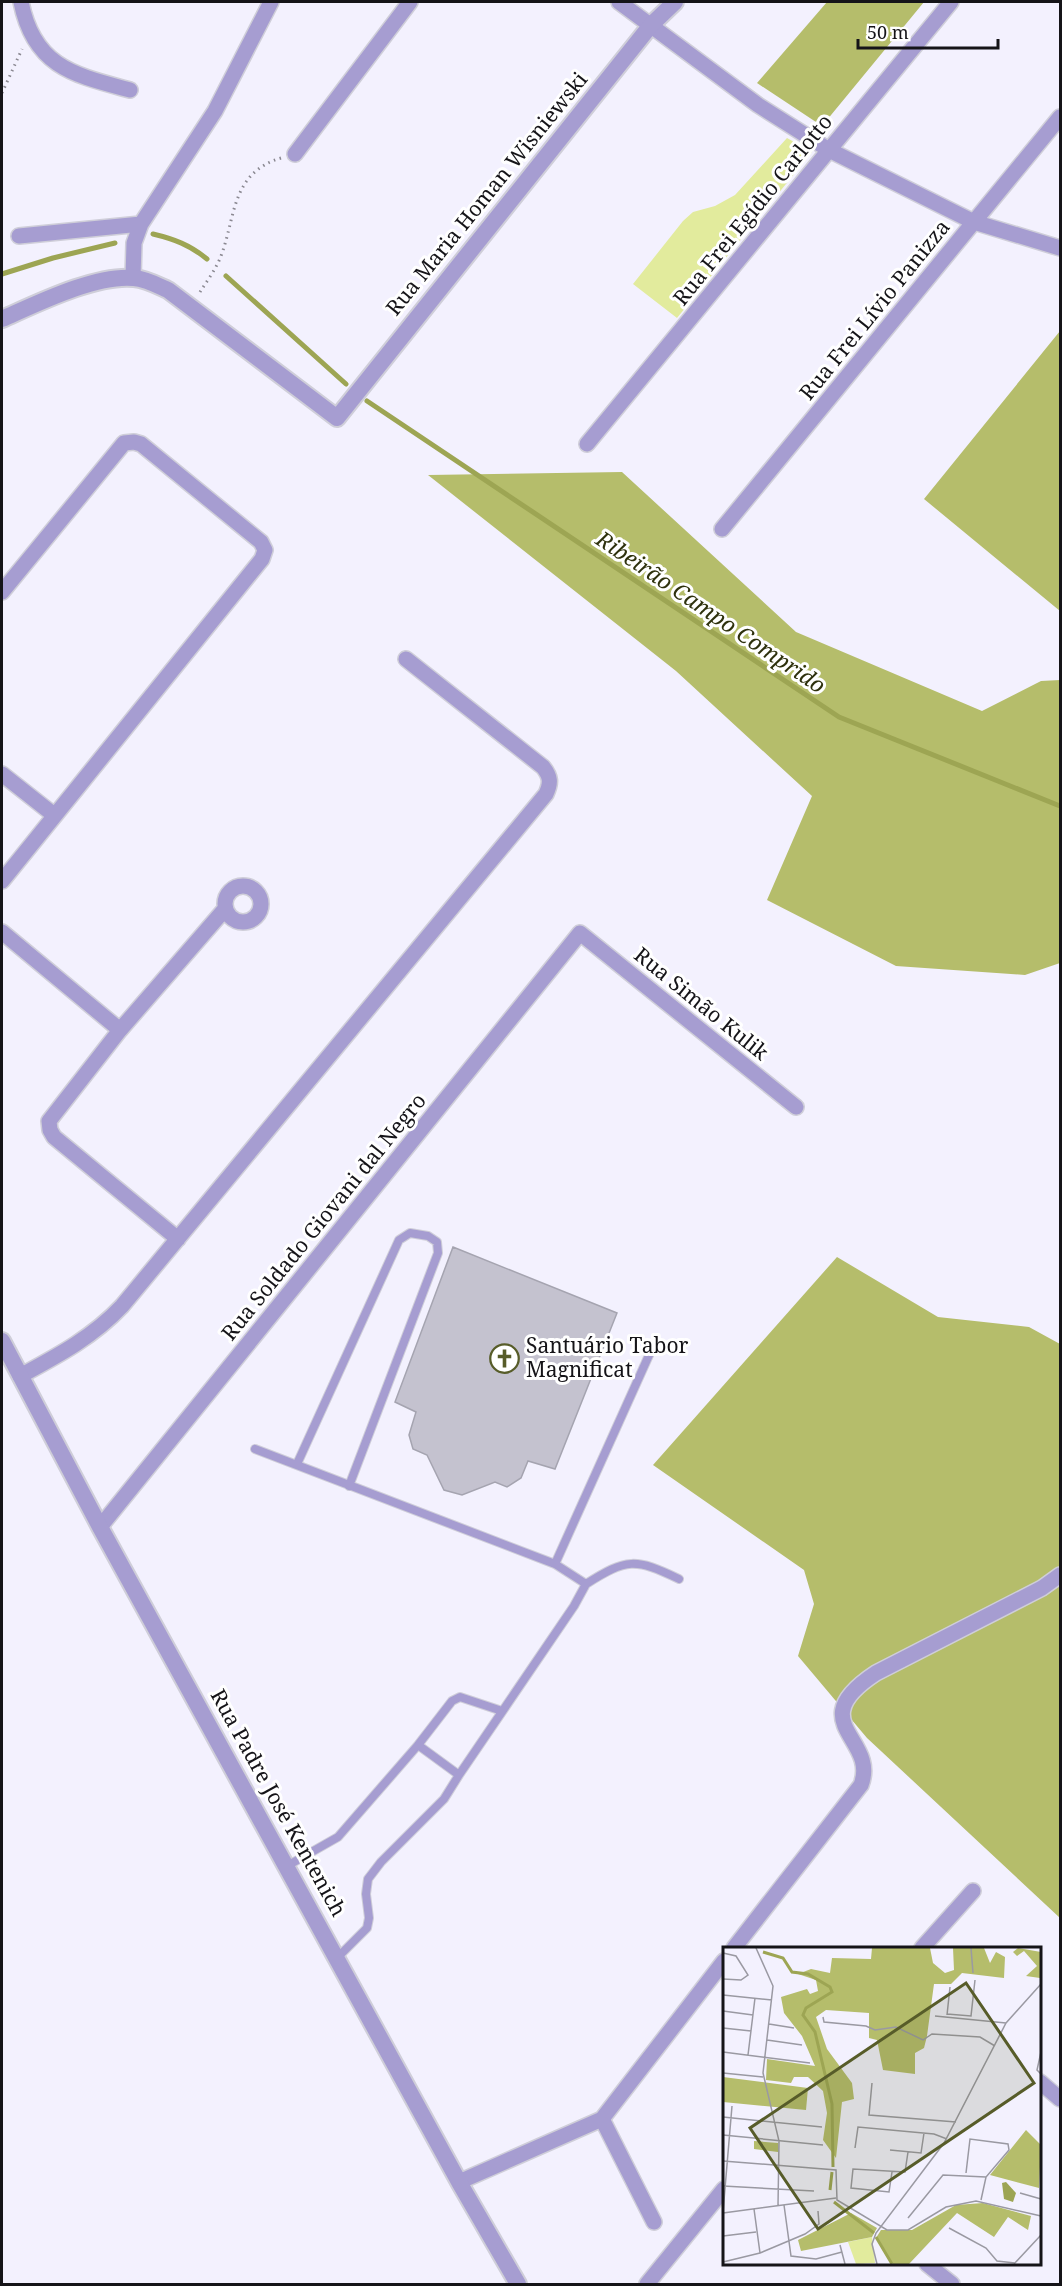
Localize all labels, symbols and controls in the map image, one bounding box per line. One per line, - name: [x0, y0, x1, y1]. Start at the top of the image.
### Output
- scale bar: [858, 12, 998, 50]
- text: 50 m: [867, 20, 909, 44]
- street label: Rua Maria Homan Wisniewski: [379, 66, 593, 321]
- street label: Rua Frei Egídio Carlotto: [666, 108, 838, 311]
- street label: Rua Frei Lívio Panizza: [793, 213, 956, 405]
- water label: Ribeirão Campo Comprido: [590, 523, 832, 699]
- street label: Rua Simão Kulik: [629, 940, 775, 1066]
- street label: Rua Soldado Giovani dal Negro: [215, 1087, 432, 1346]
- place label: Santuário Tabor Magnificat: [526, 1331, 689, 1383]
- church icon: Santuário Tabor Magnificat: [489, 1342, 521, 1374]
- street label: Rua Padre José Kentenich: [205, 1684, 353, 1921]
- inset map: [723, 1947, 1041, 2265]

